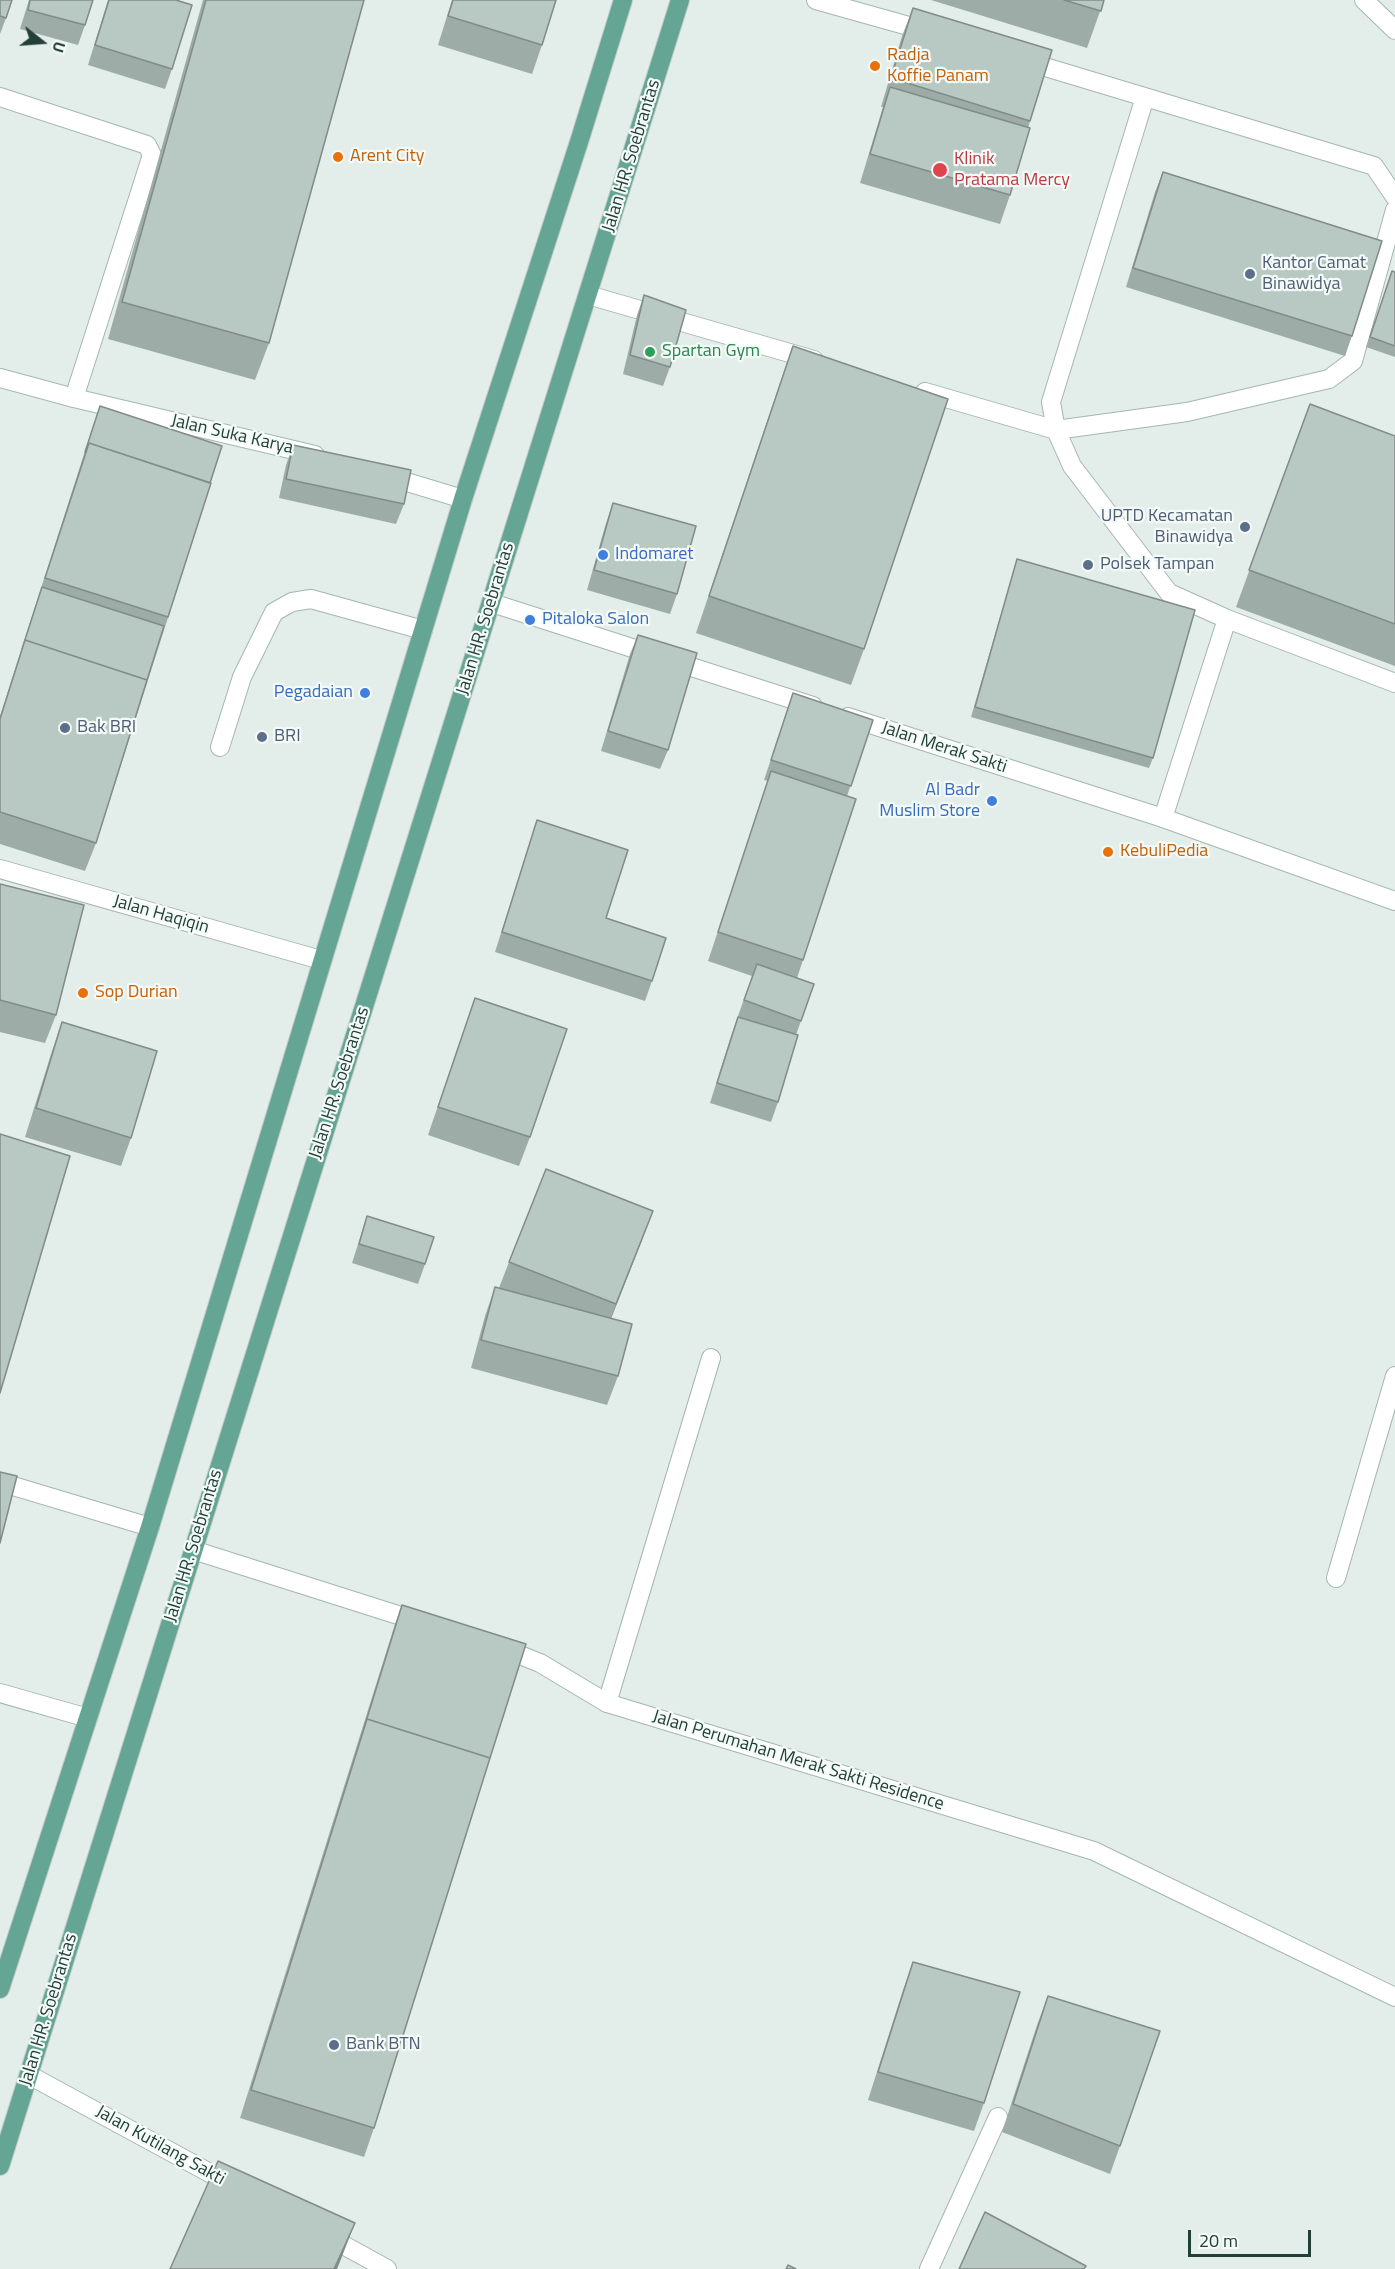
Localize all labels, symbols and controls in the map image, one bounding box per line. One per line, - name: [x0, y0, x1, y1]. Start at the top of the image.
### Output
- north arrow: [12, 12, 72, 72]
- text: U: [46, 39, 72, 56]
- place label: Radja Koffie Panam: [887, 45, 989, 88]
- marker: Radja Koffie Panam: [868, 59, 882, 73]
- street label: Jalan HR. Soebrantas: [599, 77, 665, 235]
- place label: Arent City: [350, 146, 425, 168]
- place label: Klinik Pratama Mercy: [954, 149, 1070, 192]
- marker: Arent City: [331, 150, 345, 164]
- marker: Klinik Pratama Mercy: [931, 161, 949, 179]
- place label: Kantor Camat Binawidya: [1262, 253, 1366, 296]
- marker: Kantor Camat Binawidya: [1243, 267, 1257, 281]
- place label: Spartan Gym: [662, 341, 760, 363]
- marker: Spartan Gym: [643, 345, 657, 359]
- street label: Jalan Suka Karya: [169, 410, 295, 460]
- place label: UPTD Kecamatan Binawidya: [1101, 506, 1233, 548]
- marker: UPTD Kecamatan Binawidya: [1238, 520, 1252, 534]
- street label: Jalan HR. Soebrantas: [453, 540, 519, 698]
- place label: Indomaret: [615, 544, 694, 566]
- marker: Indomaret: [596, 548, 610, 562]
- place label: Polsek Tampan: [1100, 554, 1214, 576]
- marker: Polsek Tampan: [1081, 558, 1095, 572]
- place label: Pitaloka Salon: [542, 609, 649, 631]
- marker: Pitaloka Salon: [523, 613, 537, 627]
- place label: Pegadaian: [274, 682, 353, 704]
- marker: Pegadaian: [358, 686, 372, 700]
- place label: Bak BRI: [77, 717, 136, 739]
- street label: Jalan Merak Sakti: [879, 718, 1009, 778]
- marker: Bak BRI: [58, 721, 72, 735]
- place label: BRI: [274, 726, 301, 748]
- marker: BRI: [255, 730, 269, 744]
- place label: Al Badr Muslim Store: [879, 780, 980, 822]
- marker: Al Badr Muslim Store: [985, 794, 999, 808]
- place label: KebuliPedia: [1120, 841, 1208, 863]
- marker: KebuliPedia: [1101, 845, 1115, 859]
- street label: Jalan Haqiqin: [111, 891, 211, 939]
- place label: Sop Durian: [95, 982, 178, 1004]
- marker: Sop Durian: [76, 986, 90, 1000]
- street label: Jalan HR. Soebrantas: [305, 1004, 375, 1162]
- street label: Jalan HR. Soebrantas: [161, 1467, 227, 1625]
- street label: Jalan Perumahan Merak Sakti Residence: [650, 1706, 946, 1816]
- street label: Jalan HR. Soebrantas: [16, 1931, 82, 2089]
- place label: Bank BTN: [346, 2034, 421, 2056]
- marker: Bank BTN: [327, 2038, 341, 2052]
- street label: Jalan Kutilang Sakti: [92, 2102, 228, 2190]
- scale bar: [1191, 2218, 1314, 2256]
- text: 20 m: [1199, 2227, 1238, 2254]

